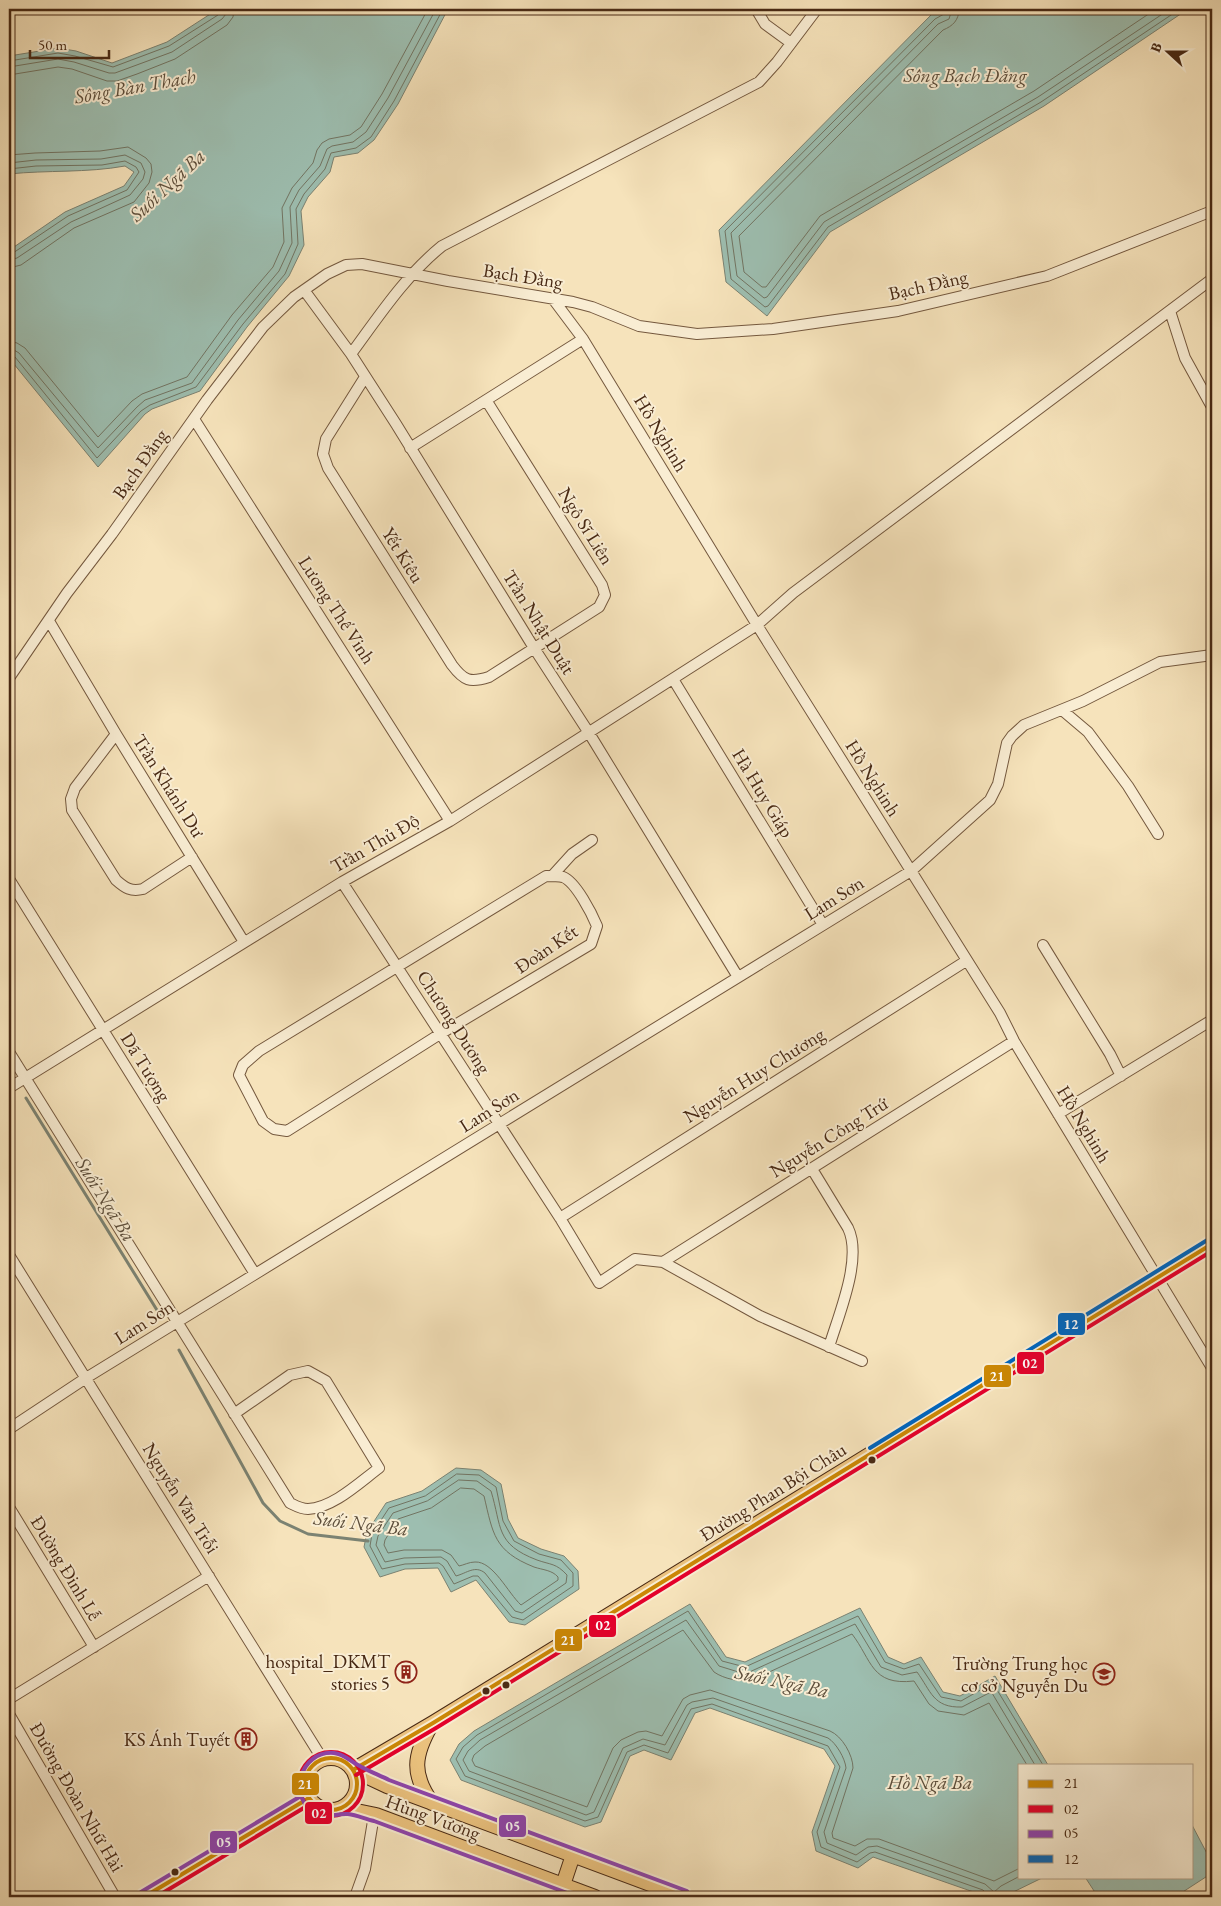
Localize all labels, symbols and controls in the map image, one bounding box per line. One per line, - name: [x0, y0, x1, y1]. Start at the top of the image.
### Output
- scale bar: [30, 28, 109, 60]
- north arrow: [1144, 28, 1194, 78]
- text: 50 m: [38, 35, 67, 54]
- text: B: [1146, 40, 1166, 55]
- water label: Sông Bàn Thạch: [71, 62, 198, 110]
- water label: Sông Bạch Đằng: [902, 62, 1027, 88]
- water label: Suối Ngã Ba: [123, 143, 211, 228]
- street label: Bạch Đằng: [481, 257, 565, 295]
- street label: Bạch Đằng: [886, 264, 971, 306]
- street label: Hồ Nghinh: [628, 390, 694, 477]
- street label: Bạch Đằng: [107, 423, 174, 504]
- street label: Ngô Sĩ Liên: [552, 482, 620, 570]
- street label: Yết Kiêu: [376, 522, 430, 588]
- street label: Lương Thế Vinh: [293, 551, 381, 669]
- street label: Trần Nhật Duật: [497, 565, 581, 679]
- street label: Trần Khánh Dư: [127, 730, 211, 843]
- street label: Hồ Nghinh: [840, 735, 907, 821]
- street label: Hà Huy Giáp: [726, 744, 800, 843]
- street label: Trần Thủ Độ: [326, 808, 424, 878]
- street label: Lam Sơn: [799, 870, 869, 926]
- street label: Đoàn Kết: [510, 919, 582, 979]
- street label: Chương Dương: [411, 965, 497, 1079]
- street label: Nguyễn Huy Chương: [679, 1021, 830, 1128]
- street label: Dã Tượng: [115, 1028, 177, 1107]
- street label: Hồ Nghinh: [1051, 1081, 1117, 1168]
- street label: Lam Sơn: [454, 1082, 524, 1138]
- street label: Nguyễn Công Trứ: [765, 1090, 893, 1183]
- water label: Suối Ngã Ba: [69, 1151, 142, 1246]
- street label: Lam Sơn: [109, 1294, 179, 1350]
- line badge: 12: [1057, 1312, 1086, 1336]
- text: 12: [1064, 1315, 1079, 1333]
- line badge: 02: [1016, 1351, 1045, 1375]
- text: 02: [1023, 1354, 1038, 1372]
- line badge: 21: [983, 1364, 1012, 1388]
- text: 21: [990, 1367, 1004, 1385]
- street label: Đường Phan Bội Châu: [695, 1437, 851, 1547]
- street label: Nguyễn Văn Trỗi: [137, 1438, 225, 1558]
- unlabelled marker: [867, 1455, 877, 1465]
- water label: Suối Ngã Ba: [311, 1504, 410, 1542]
- street label: Đường Đinh Lễ: [25, 1511, 107, 1625]
- line badge: 02: [588, 1614, 617, 1638]
- text: 02: [596, 1616, 611, 1634]
- line badge: 21: [554, 1628, 583, 1652]
- text: 21: [561, 1631, 575, 1649]
- place label: hospital_DKMT stories 5: [265, 1649, 390, 1696]
- place label: Trường Trung học cơ sở Nguyễn Du: [952, 1651, 1088, 1698]
- water label: Suối Ngã Ba: [732, 1658, 831, 1704]
- building icon: hospital_DKMT stories 5: [394, 1660, 418, 1684]
- school or university icon: Trường Trung học cơ sở Nguyễn Du: [1092, 1662, 1116, 1686]
- unlabelled marker: [501, 1680, 511, 1690]
- unlabelled marker: [481, 1686, 491, 1696]
- street label: Đường Đoàn Nhữ Hài: [24, 1718, 130, 1876]
- place label: KS Ánh Tuyết: [124, 1727, 230, 1752]
- building icon: KS Ánh Tuyết: [234, 1727, 258, 1751]
- legend: [1018, 1764, 1194, 1878]
- water label: Hồ Ngã Ba: [886, 1769, 973, 1795]
- line badge: 21: [291, 1772, 320, 1796]
- text: 21: [1064, 1773, 1078, 1792]
- text: 21: [298, 1775, 312, 1793]
- street label: Hùng Vương: [382, 1788, 484, 1846]
- text: 02: [1064, 1799, 1079, 1818]
- line badge: 02: [304, 1801, 333, 1825]
- text: 02: [312, 1804, 327, 1822]
- line badge: 05: [498, 1814, 527, 1838]
- text: 05: [506, 1817, 520, 1835]
- text: 05: [1064, 1823, 1078, 1842]
- line badge: 05: [209, 1830, 238, 1854]
- text: 05: [217, 1833, 231, 1851]
- text: 12: [1064, 1849, 1079, 1868]
- unlabelled marker: [170, 1867, 180, 1877]

